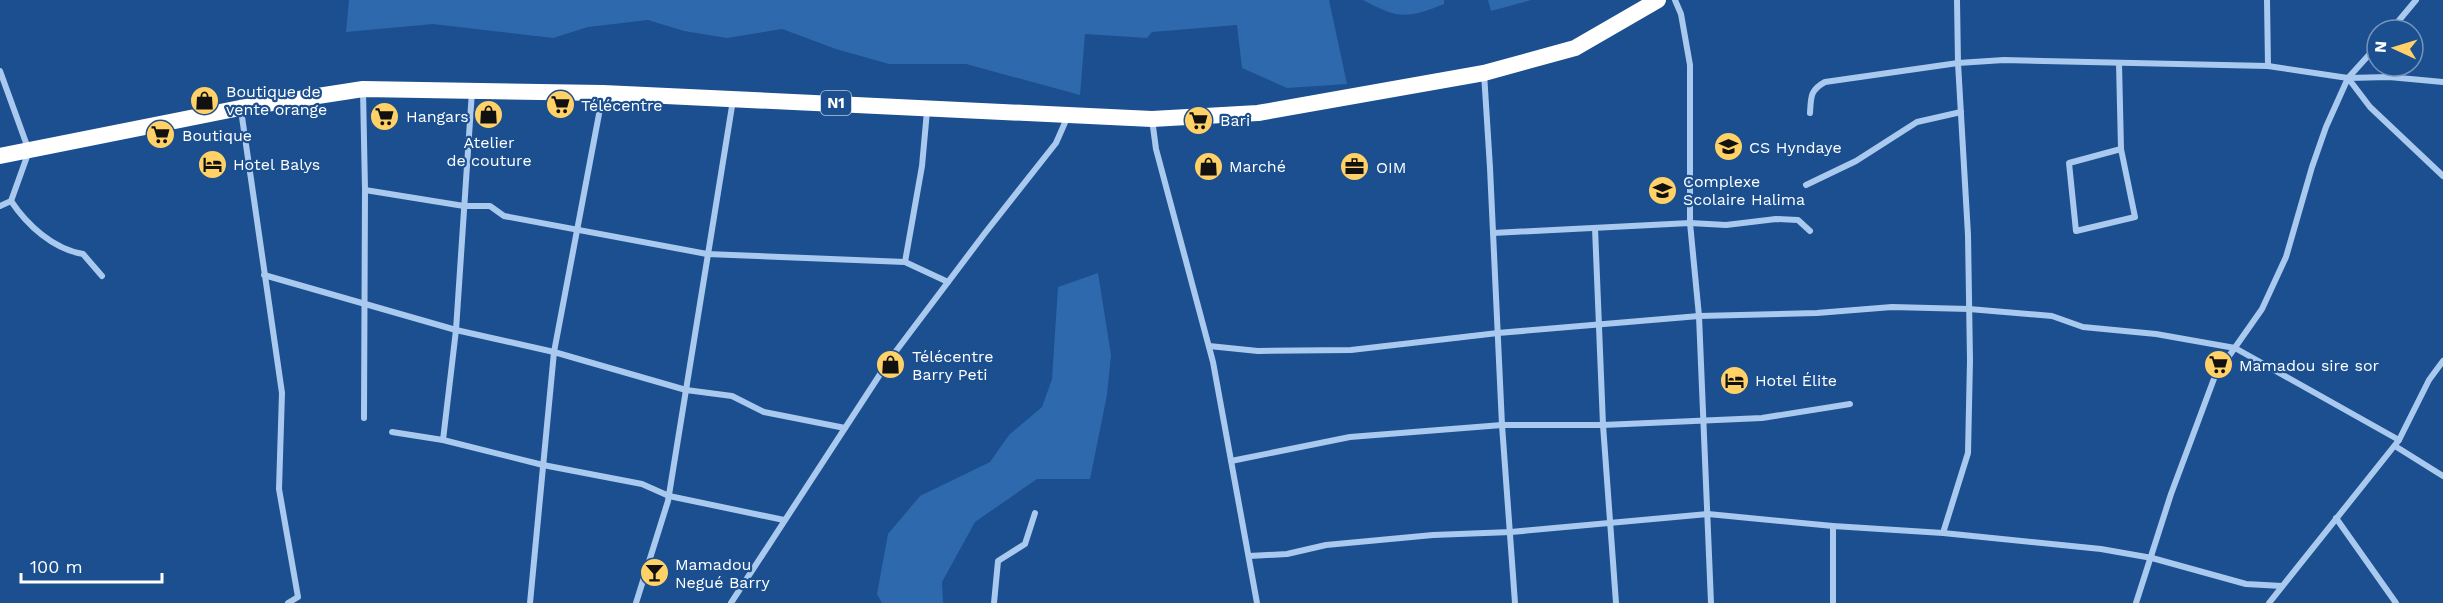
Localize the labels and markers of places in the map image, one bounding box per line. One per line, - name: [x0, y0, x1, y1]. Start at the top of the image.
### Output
- place label: Boutique de vente orange: [226, 82, 327, 119]
- shop icon: Boutique de vente orange: [189, 84, 221, 116]
- supermarket icon: Télécentre: [544, 89, 576, 121]
- place label: Télécentre: [581, 96, 662, 115]
- shop icon: Atelier de couture: [473, 98, 505, 130]
- supermarket icon: Hangars: [369, 100, 401, 132]
- supermarket icon: Bari: [1183, 104, 1215, 136]
- place label: Hangars: [406, 107, 469, 126]
- place label: Bari: [1220, 111, 1250, 130]
- supermarket icon: Boutique: [145, 119, 177, 151]
- place label: Boutique: [182, 126, 252, 145]
- school or university icon: CS Hyndaye: [1712, 131, 1744, 163]
- place label: Atelier de couture: [446, 133, 532, 170]
- place label: CS Hyndaye: [1749, 138, 1842, 157]
- hotel icon: Hotel Balys: [196, 148, 228, 180]
- shop icon: Marché: [1192, 150, 1224, 182]
- office icon: OIM: [1339, 151, 1371, 183]
- place label: Hotel Balys: [233, 155, 320, 174]
- place label: Marché: [1229, 157, 1286, 176]
- place label: OIM: [1376, 158, 1406, 177]
- place label: Complexe Scolaire Halima: [1683, 172, 1805, 209]
- school or university icon: Complexe Scolaire Halima: [1646, 174, 1678, 206]
- place label: Télécentre Barry Peti: [912, 347, 993, 384]
- shop icon: Télécentre Barry Peti: [875, 349, 907, 381]
- supermarket icon: Mamadou sire sor: [2202, 349, 2234, 381]
- place label: Mamadou sire sor: [2239, 356, 2380, 375]
- hotel icon: Hotel Élite: [1718, 364, 1750, 396]
- place label: Hotel Élite: [1755, 371, 1837, 390]
- place label: Mamadou Negué Barry: [675, 555, 770, 592]
- bar icon: Mamadou Negué Barry: [638, 557, 670, 589]

